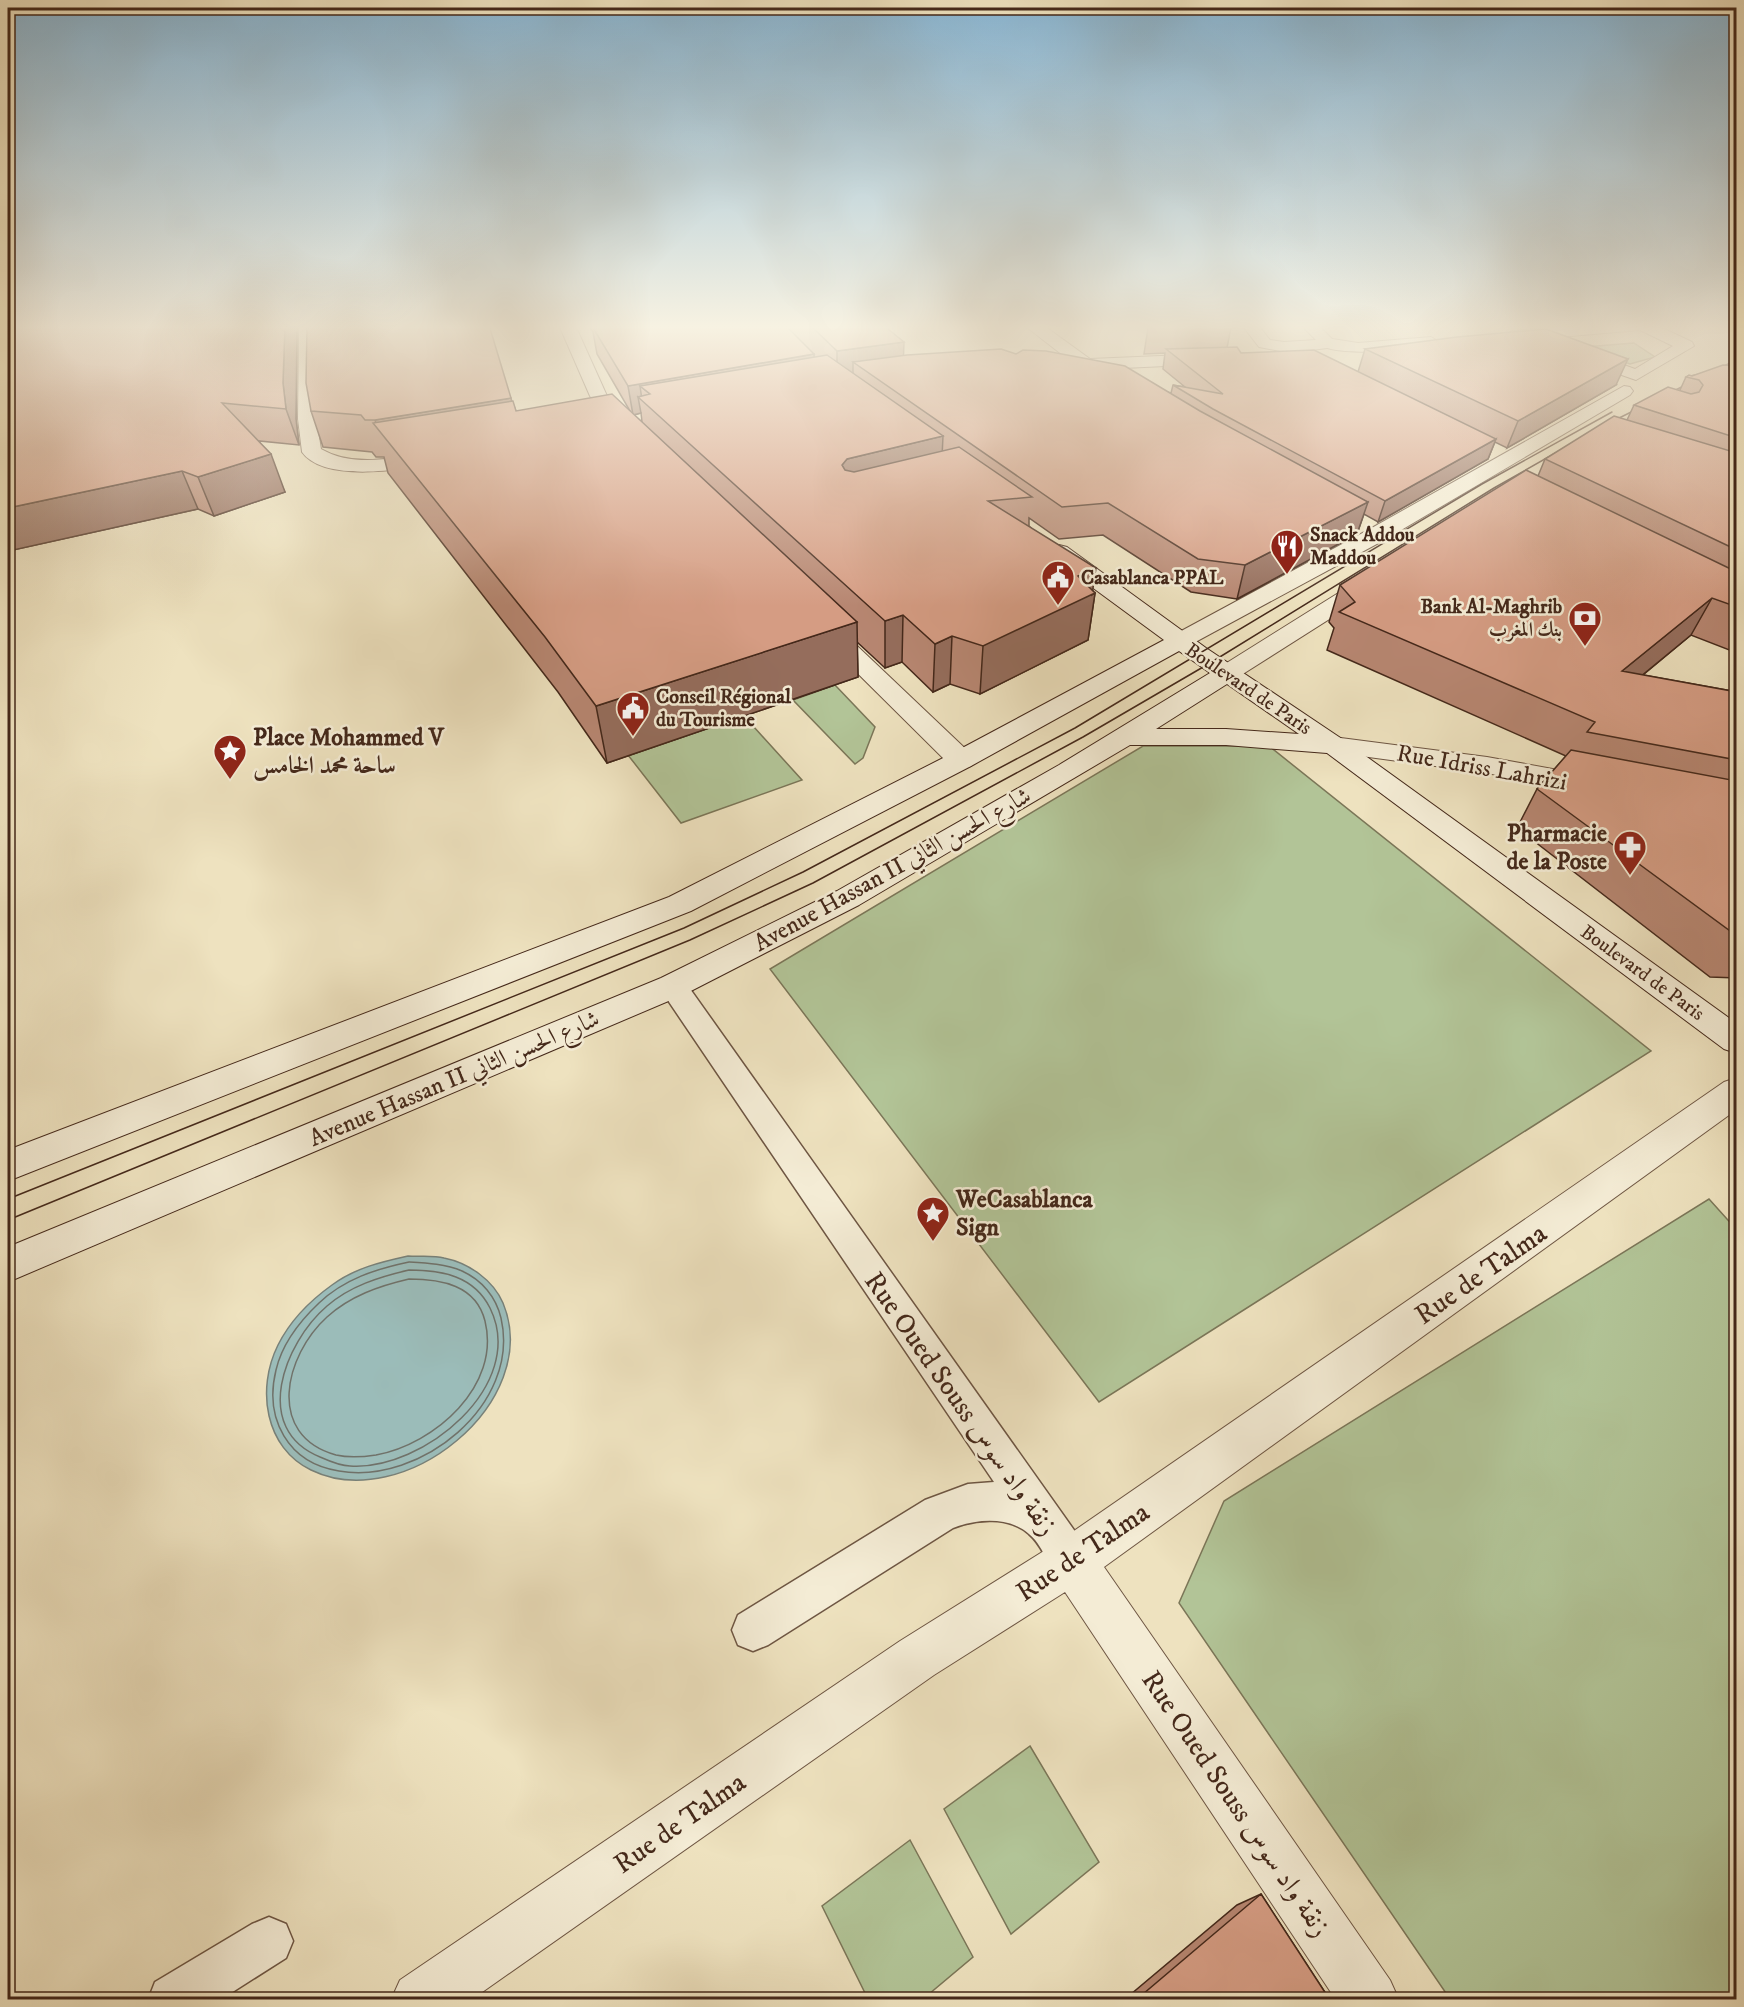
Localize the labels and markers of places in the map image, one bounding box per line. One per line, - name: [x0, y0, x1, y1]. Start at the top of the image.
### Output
- place label: Snack Addou Maddou: [1310, 523, 1415, 571]
- restaurant icon: Snack Addou Maddou: [1269, 528, 1305, 575]
- public building icon: Casablanca PPAL: [1040, 559, 1076, 606]
- place label: Casablanca PPAL: [1081, 566, 1224, 591]
- place label: Bank Al-Maghrib بنك المغرب: [1420, 595, 1563, 643]
- bank icon: Bank Al-Maghrib بنك المغرب: [1567, 600, 1603, 647]
- place label: Conseil Régional du Tourisme: [656, 685, 792, 733]
- public building icon: Conseil Régional du Tourisme: [615, 690, 651, 737]
- place label: Place Mohammed V ساحة محمد الخامس: [253, 723, 445, 781]
- place icon: Place Mohammed V ساحة محمد الخامس: [212, 733, 248, 780]
- place label: Pharmacie de la Poste: [1507, 819, 1607, 877]
- pharmacy icon: Pharmacie de la Poste: [1612, 829, 1648, 876]
- place label: WeCasablanca Sign: [955, 1185, 1093, 1243]
- place icon: WeCasablanca Sign: [915, 1195, 951, 1242]

